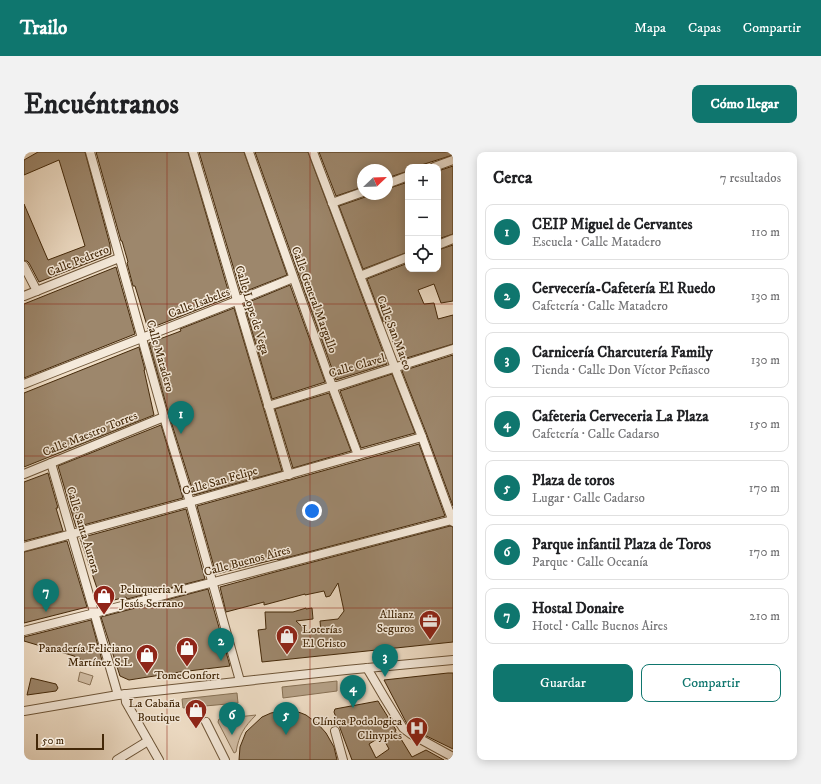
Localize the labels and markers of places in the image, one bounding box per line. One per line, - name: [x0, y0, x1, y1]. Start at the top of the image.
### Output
- pin: 1: [168, 401, 194, 434]
- pin: 7: [33, 579, 59, 612]
- place label: Peluqueria M. Jesús Serrano: [119, 582, 187, 611]
- shop icon: Peluqueria M. Jesús Serrano: [91, 583, 117, 616]
- place label: Allianz Seguros: [377, 607, 414, 636]
- office icon: Allianz Seguros: [417, 608, 443, 641]
- place label: Loterías El Cristo: [302, 622, 346, 651]
- shop icon: Loterías El Cristo: [274, 623, 300, 656]
- pin: 2: [208, 628, 234, 661]
- shop icon: TomeConfort: [174, 635, 200, 668]
- place label: Panadería Feliciano Martínez S.L: [38, 641, 132, 670]
- shop icon: Panadería Feliciano Martínez S.L: [134, 642, 160, 675]
- pin: 3: [372, 644, 398, 677]
- place label: TomeConfort: [154, 668, 220, 683]
- pin: 4: [340, 675, 366, 708]
- place label: La Cabaña Boutique: [129, 696, 181, 725]
- shop icon: La Cabaña Boutique: [183, 697, 209, 730]
- pin: 6: [219, 702, 245, 735]
- pin: 5: [273, 702, 299, 735]
- place label: Clínica Podologica Clinypies: [312, 714, 403, 743]
- hospital icon: Clínica Podologica Clinypies: [404, 715, 430, 748]

